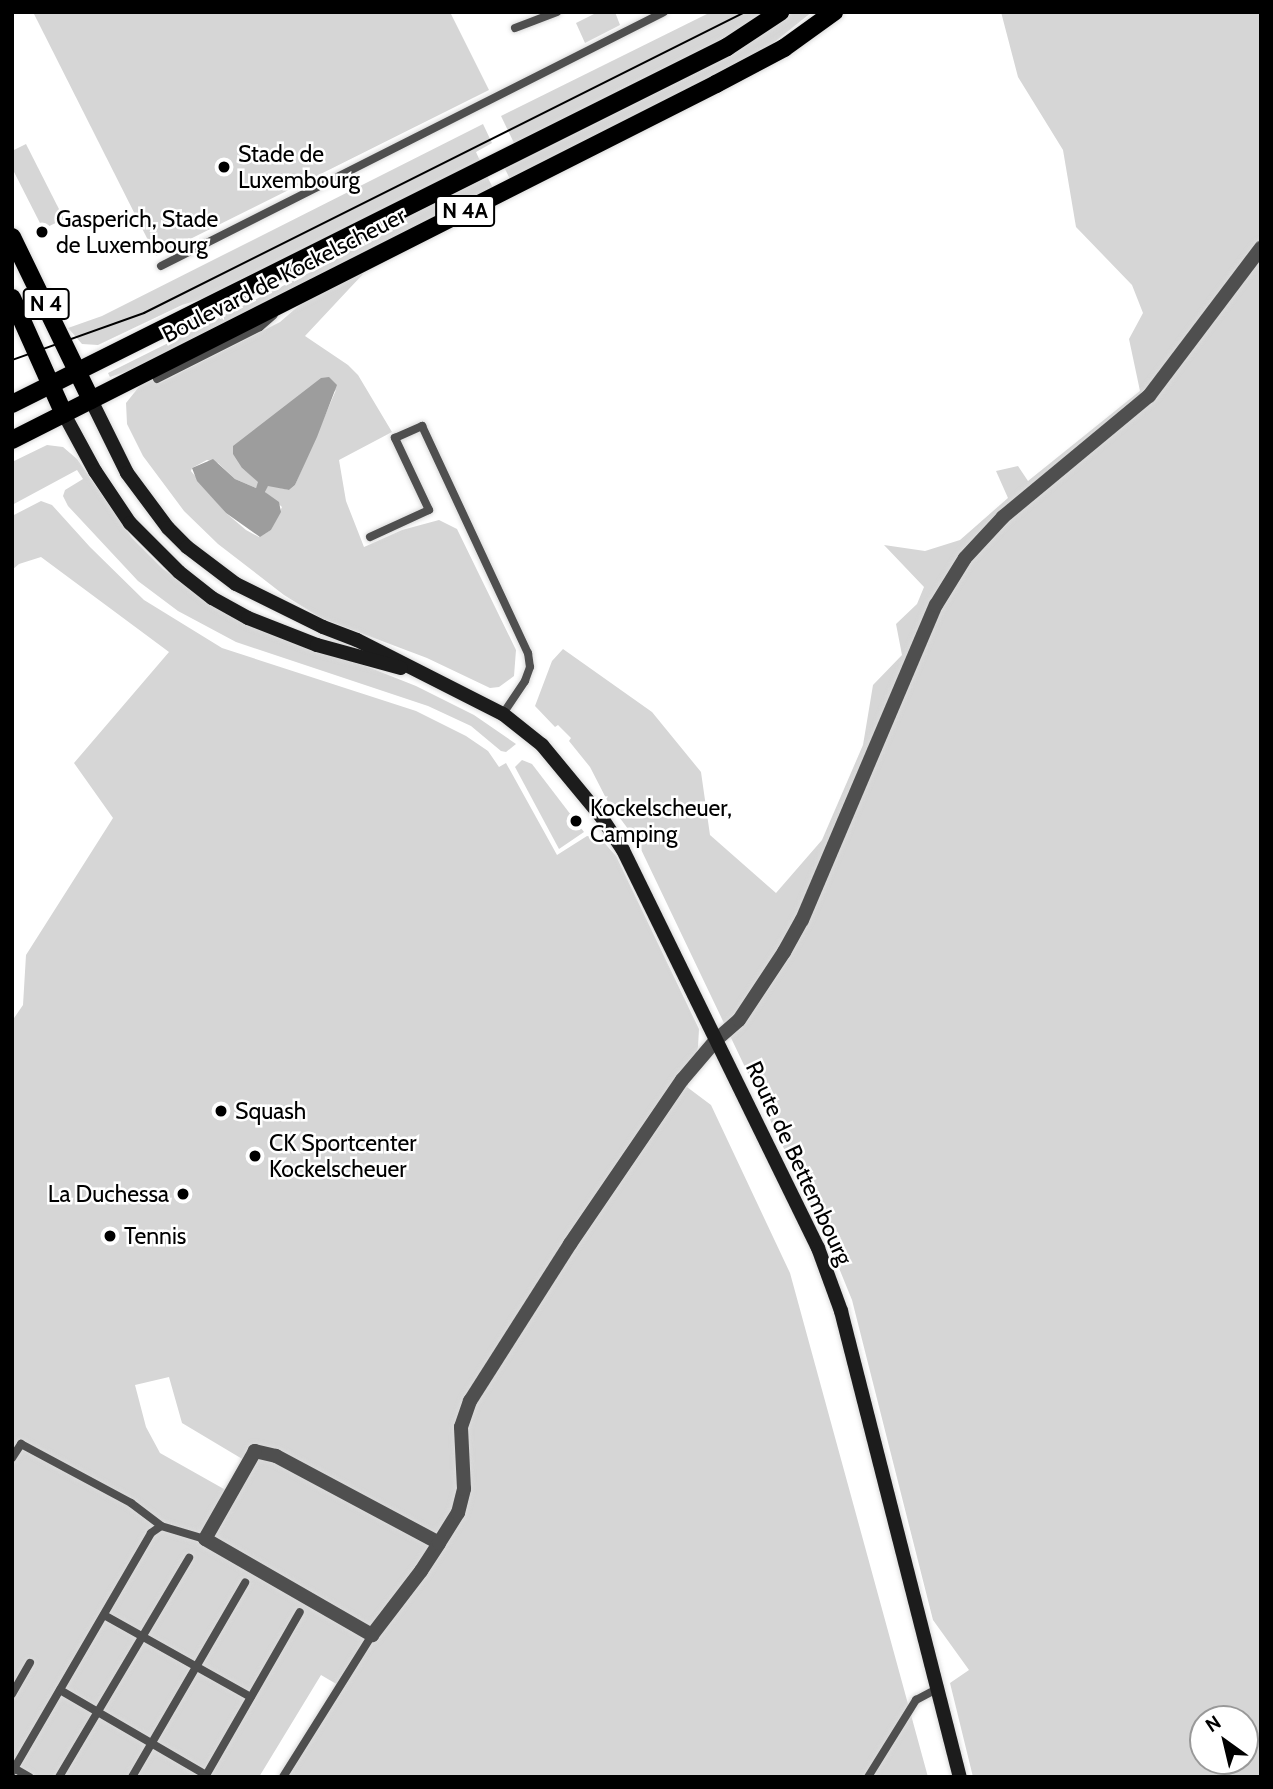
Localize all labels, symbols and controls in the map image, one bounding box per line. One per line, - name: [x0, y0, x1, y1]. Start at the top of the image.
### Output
- place label: Stade de Luxembourg: [238, 140, 360, 194]
- marker: Stade de Luxembourg: [216, 159, 232, 175]
- road number: N 4A: [434, 194, 496, 228]
- street label: Boulevard de Kockelscheuer: [157, 201, 411, 349]
- place label: Gasperich, Stade de Luxembourg: [56, 205, 218, 259]
- marker: Gasperich, Stade de Luxembourg: [34, 224, 50, 240]
- road number: N 4: [22, 286, 70, 322]
- place label: Kockelscheuer, Camping: [590, 794, 732, 848]
- marker: Kockelscheuer, Camping: [568, 813, 584, 829]
- street label: Route de Bettembourg: [740, 1057, 858, 1269]
- place label: Squash: [235, 1097, 306, 1125]
- marker: Squash: [213, 1103, 229, 1119]
- place label: CK Sportcenter Kockelscheuer: [269, 1129, 416, 1183]
- marker: CK Sportcenter Kockelscheuer: [247, 1148, 263, 1164]
- place label: La Duchessa: [48, 1180, 169, 1208]
- marker: La Duchessa: [175, 1186, 191, 1202]
- place label: Tennis: [124, 1222, 186, 1250]
- marker: Tennis: [102, 1228, 118, 1244]
- north arrow: [1189, 1705, 1259, 1775]
- text: N: [1201, 1711, 1225, 1737]

